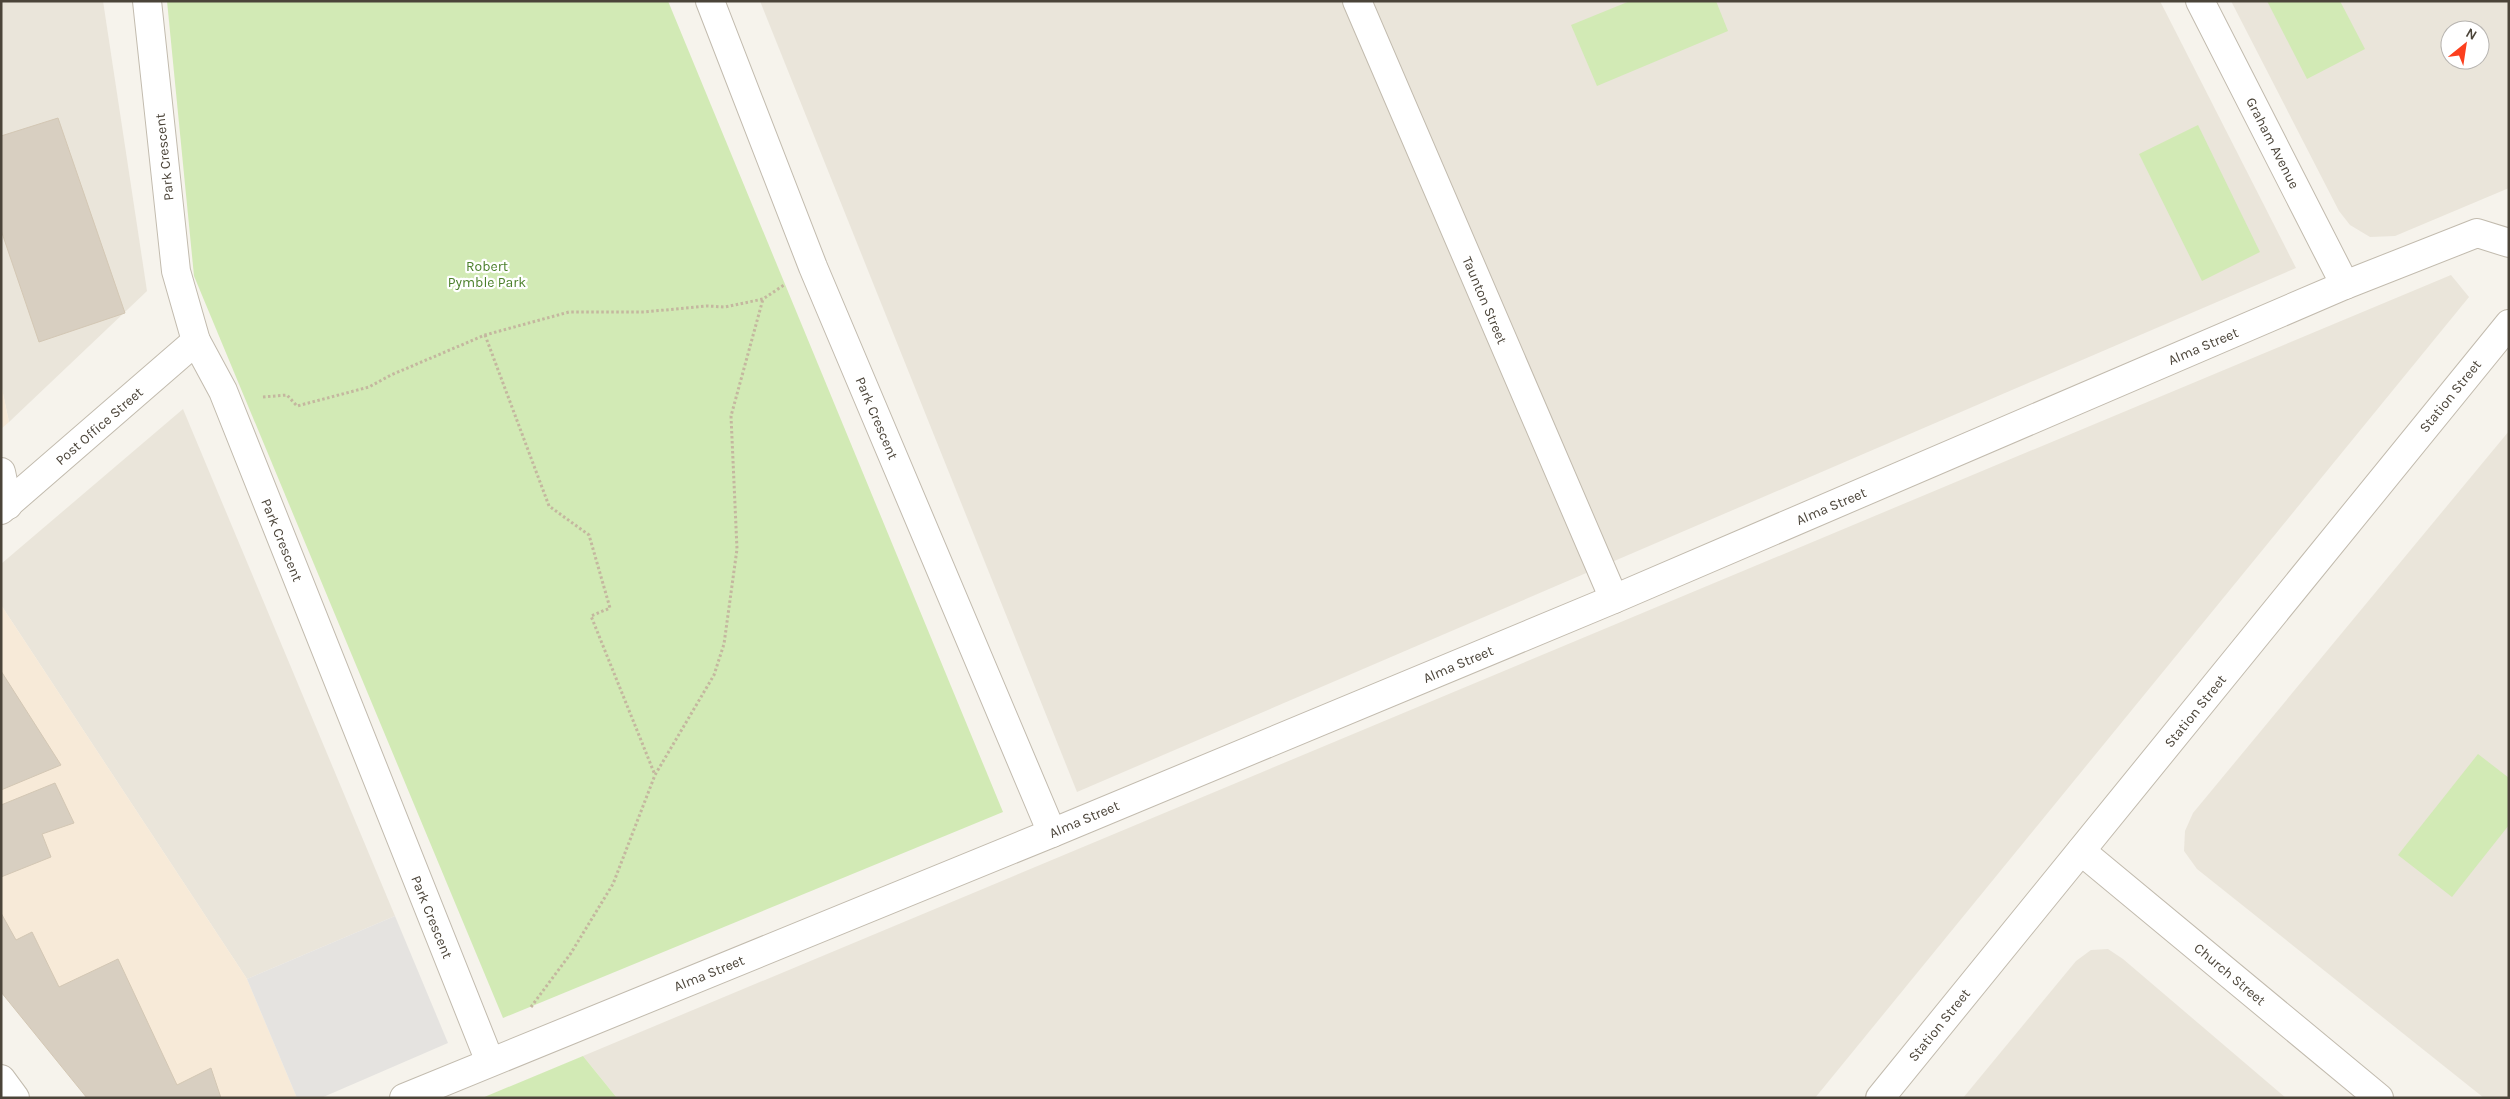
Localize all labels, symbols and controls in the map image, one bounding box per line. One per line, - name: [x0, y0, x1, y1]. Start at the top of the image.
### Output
- north arrow: [2440, 20, 2490, 70]
- text: N: [2463, 24, 2480, 44]
- street label: Graham Avenue: [2242, 95, 2303, 192]
- street label: Park Crescent: [151, 112, 178, 202]
- street label: Taunton Street: [1458, 254, 1511, 347]
- park label: Robert Pymble Park: [448, 258, 526, 291]
- street label: Alma Street: [2166, 324, 2241, 369]
- street label: Station Street: [2416, 356, 2485, 436]
- street label: Park Crescent: [852, 374, 902, 462]
- street label: Post Office Street: [52, 384, 147, 469]
- street label: Alma Street: [1794, 484, 1869, 529]
- street label: Park Crescent: [257, 496, 306, 584]
- street label: Alma Street: [1421, 642, 1496, 687]
- street label: Station Street: [2161, 671, 2230, 751]
- street label: Alma Street: [1047, 797, 1122, 842]
- street label: Park Crescent: [407, 873, 456, 961]
- street label: Church Street: [2191, 940, 2269, 1009]
- street label: Alma Street: [671, 952, 747, 995]
- street label: Station Street: [1905, 985, 1974, 1065]

